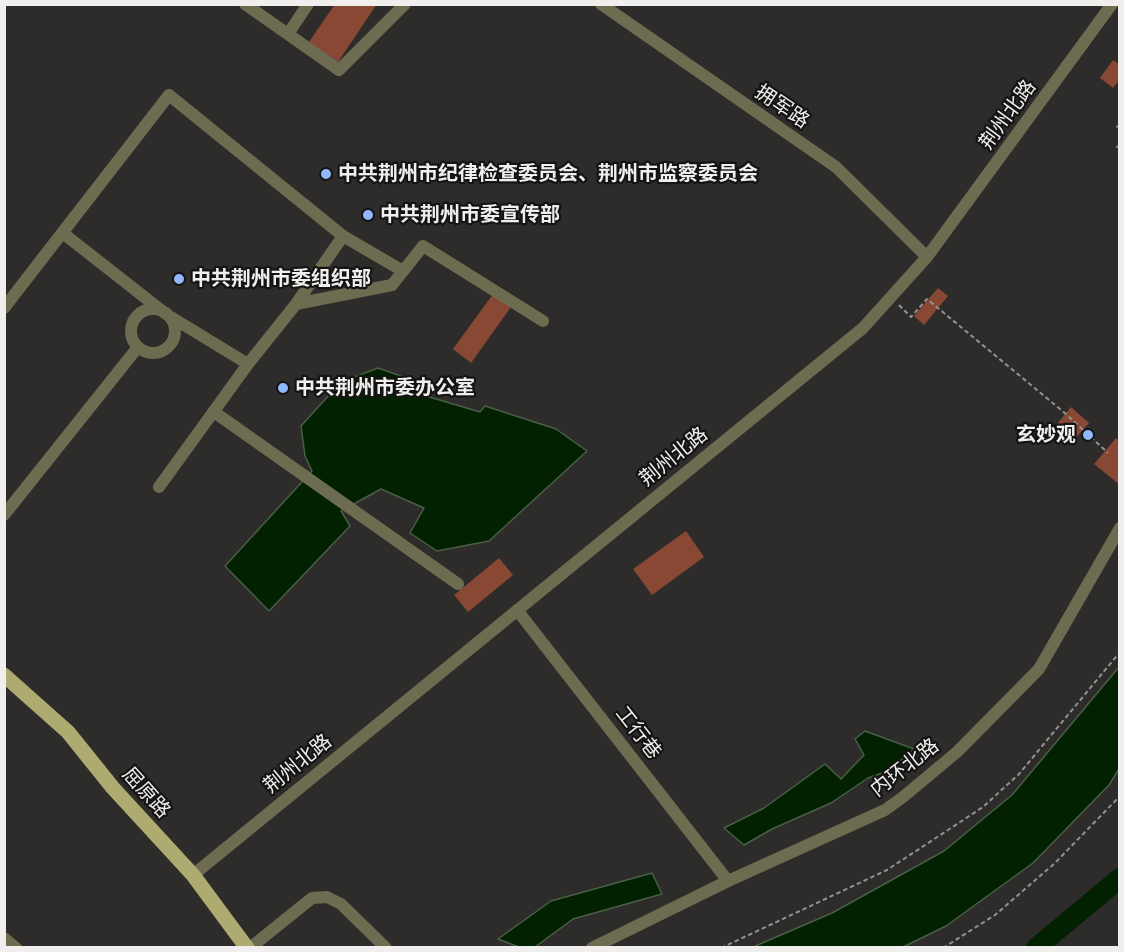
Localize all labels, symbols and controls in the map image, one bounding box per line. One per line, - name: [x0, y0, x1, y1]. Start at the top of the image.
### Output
- street label: 荆州北路: [975, 76, 1041, 154]
- street label: 拥军路: [750, 80, 814, 134]
- place label: 中共荆州市纪律检查委员会、荆州市监察委员会: [338, 162, 758, 186]
- marker: 中共荆州市纪律检查委员会、荆州市监察委员会: [319, 167, 333, 181]
- place label: 中共荆州市委宣传部: [380, 203, 560, 227]
- marker: 中共荆州市委宣传部: [361, 208, 375, 222]
- place label: 中共荆州市委组织部: [191, 267, 371, 291]
- marker: 中共荆州市委组织部: [172, 272, 186, 286]
- place label: 中共荆州市委办公室: [295, 376, 475, 400]
- marker: 中共荆州市委办公室: [276, 381, 290, 395]
- street label: 荆州北路: [635, 423, 713, 491]
- place label: 玄妙观: [1016, 423, 1076, 447]
- marker: 玄妙观: [1081, 428, 1095, 442]
- street label: 工行巷: [610, 702, 666, 764]
- street label: 荆州北路: [259, 730, 337, 798]
- street label: 内环北路: [866, 734, 944, 802]
- street label: 屈原路: [117, 763, 175, 823]

